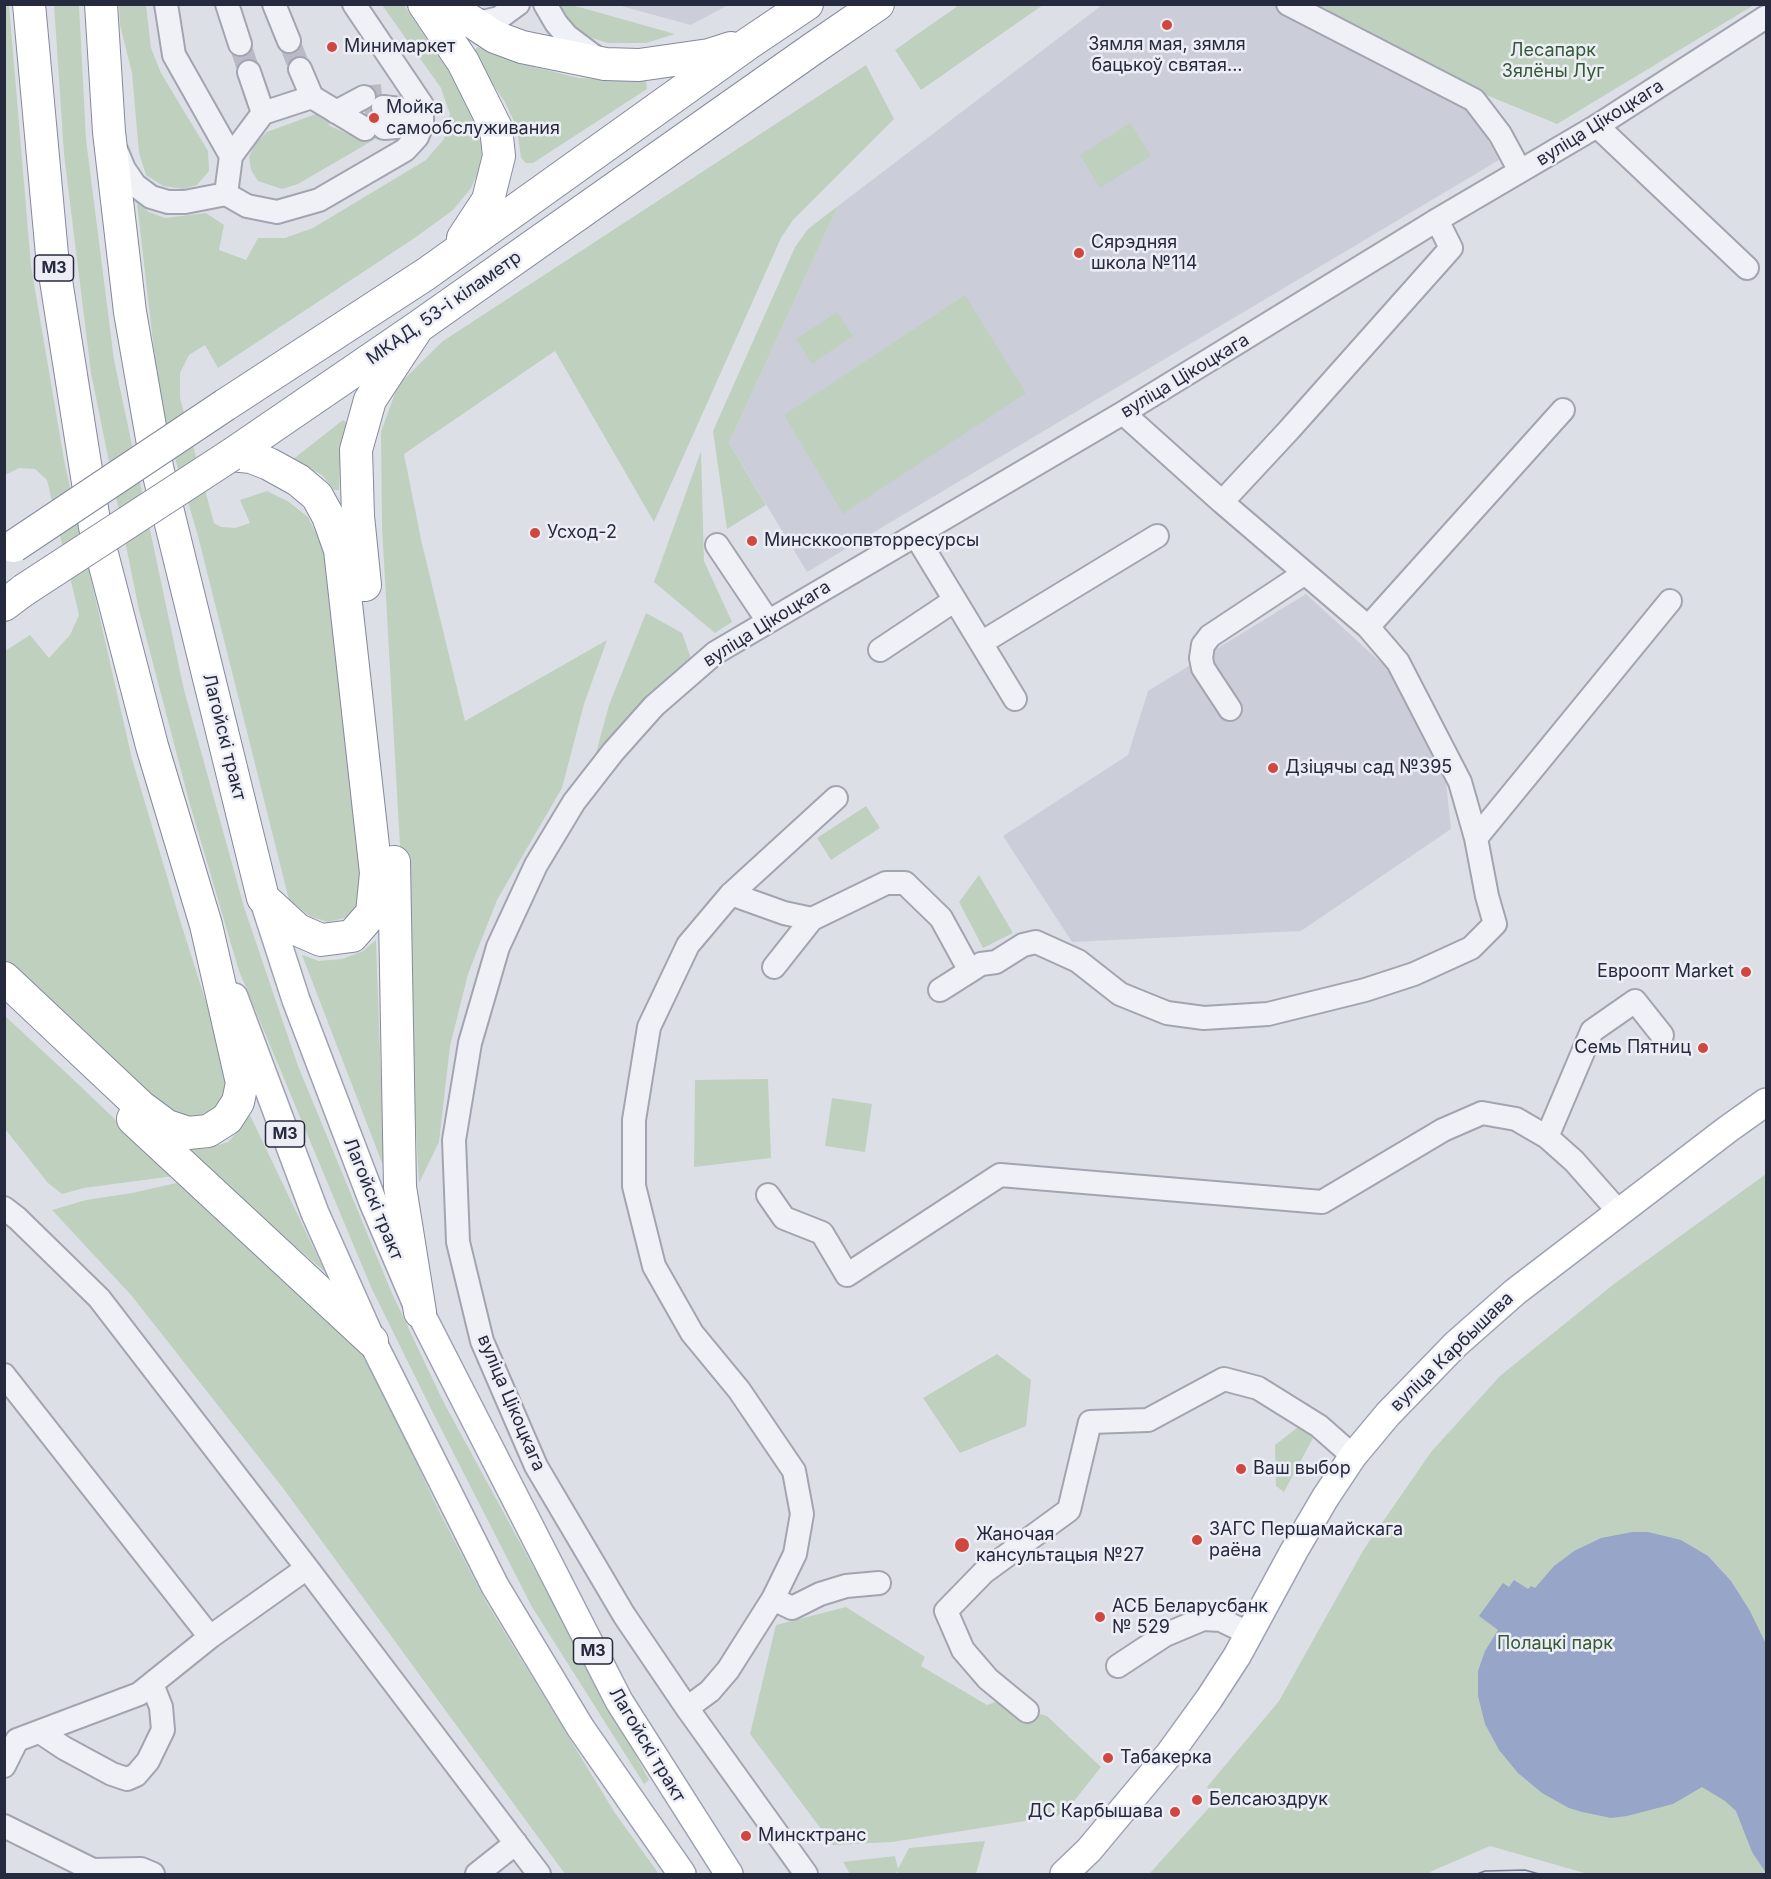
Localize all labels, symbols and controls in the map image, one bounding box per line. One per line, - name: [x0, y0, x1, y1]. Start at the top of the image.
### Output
- marker: Зямля мая, зямля бацькоў святая...: [1160, 18, 1174, 32]
- place label: Зямля мая, зямля бацькоў святая...: [1088, 34, 1246, 76]
- place label: Минимаркет: [344, 36, 455, 58]
- marker: Минимаркет: [325, 40, 339, 54]
- park label: Лесапарк Зялёны Луг: [1502, 40, 1604, 82]
- street label: вуліца Цікоцкага: [1532, 75, 1668, 171]
- place label: Мойка самообслуживания: [386, 97, 560, 140]
- marker: Мойка самообслуживания: [367, 111, 381, 125]
- place label: Сярэдняя школа №114: [1091, 232, 1197, 274]
- street label: МКАД, 53-і кіламетр: [362, 246, 526, 370]
- marker: Сярэдняя школа №114: [1072, 246, 1086, 260]
- road number: М3: [34, 255, 74, 281]
- street label: вуліца Цікоцкага: [1117, 329, 1253, 423]
- place label: Усход-2: [547, 522, 617, 544]
- marker: Усход-2: [528, 526, 542, 540]
- place label: Минсккоопвторресурсы: [764, 530, 979, 552]
- marker: Минсккоопвторресурсы: [745, 534, 759, 548]
- street label: вуліца Цікоцкага: [699, 576, 835, 672]
- street label: Лагойскі тракт: [198, 671, 250, 803]
- place label: Дзіцячы сад №395: [1285, 757, 1452, 779]
- marker: Дзіцячы сад №395: [1266, 761, 1280, 775]
- place label: Евроопт Market: [1597, 961, 1734, 983]
- marker: Евроопт Market: [1739, 965, 1753, 979]
- place label: Семь Пятниц: [1574, 1037, 1691, 1059]
- marker: Семь Пятниц: [1696, 1041, 1710, 1055]
- road number: М3: [266, 1121, 304, 1147]
- street label: Лагойскі тракт: [339, 1135, 407, 1263]
- street label: вуліца Карбышава: [1386, 1288, 1518, 1416]
- street label: вуліца Цікоцкага: [473, 1332, 549, 1474]
- place label: Ваш выбор: [1253, 1458, 1351, 1480]
- marker: Ваш выбор: [1234, 1462, 1248, 1476]
- place label: ЗАГС Першамайскага раёна: [1209, 1519, 1403, 1562]
- place label: Жаночая кансультацыя №27: [976, 1524, 1144, 1567]
- marker: ЗАГС Першамайскага раёна: [1190, 1533, 1204, 1547]
- marker: Жаночая кансультацыя №27: [953, 1536, 971, 1554]
- place label: АСБ Беларусбанк № 529: [1112, 1596, 1268, 1638]
- marker: АСБ Беларусбанк № 529: [1093, 1610, 1107, 1624]
- park label: Полацкі парк: [1497, 1633, 1613, 1655]
- road number: М3: [574, 1638, 612, 1664]
- street label: Лагойскі тракт: [604, 1684, 690, 1806]
- place label: Табакерка: [1120, 1747, 1212, 1769]
- marker: Табакерка: [1101, 1751, 1115, 1765]
- place label: Белсаюздрук: [1209, 1789, 1328, 1811]
- marker: Белсаюздрук: [1190, 1793, 1204, 1807]
- place label: ДС Карбышава: [1028, 1801, 1163, 1823]
- marker: ДС Карбышава: [1168, 1805, 1182, 1819]
- place label: Минсктранс: [758, 1825, 866, 1847]
- marker: Минсктранс: [739, 1829, 753, 1843]

